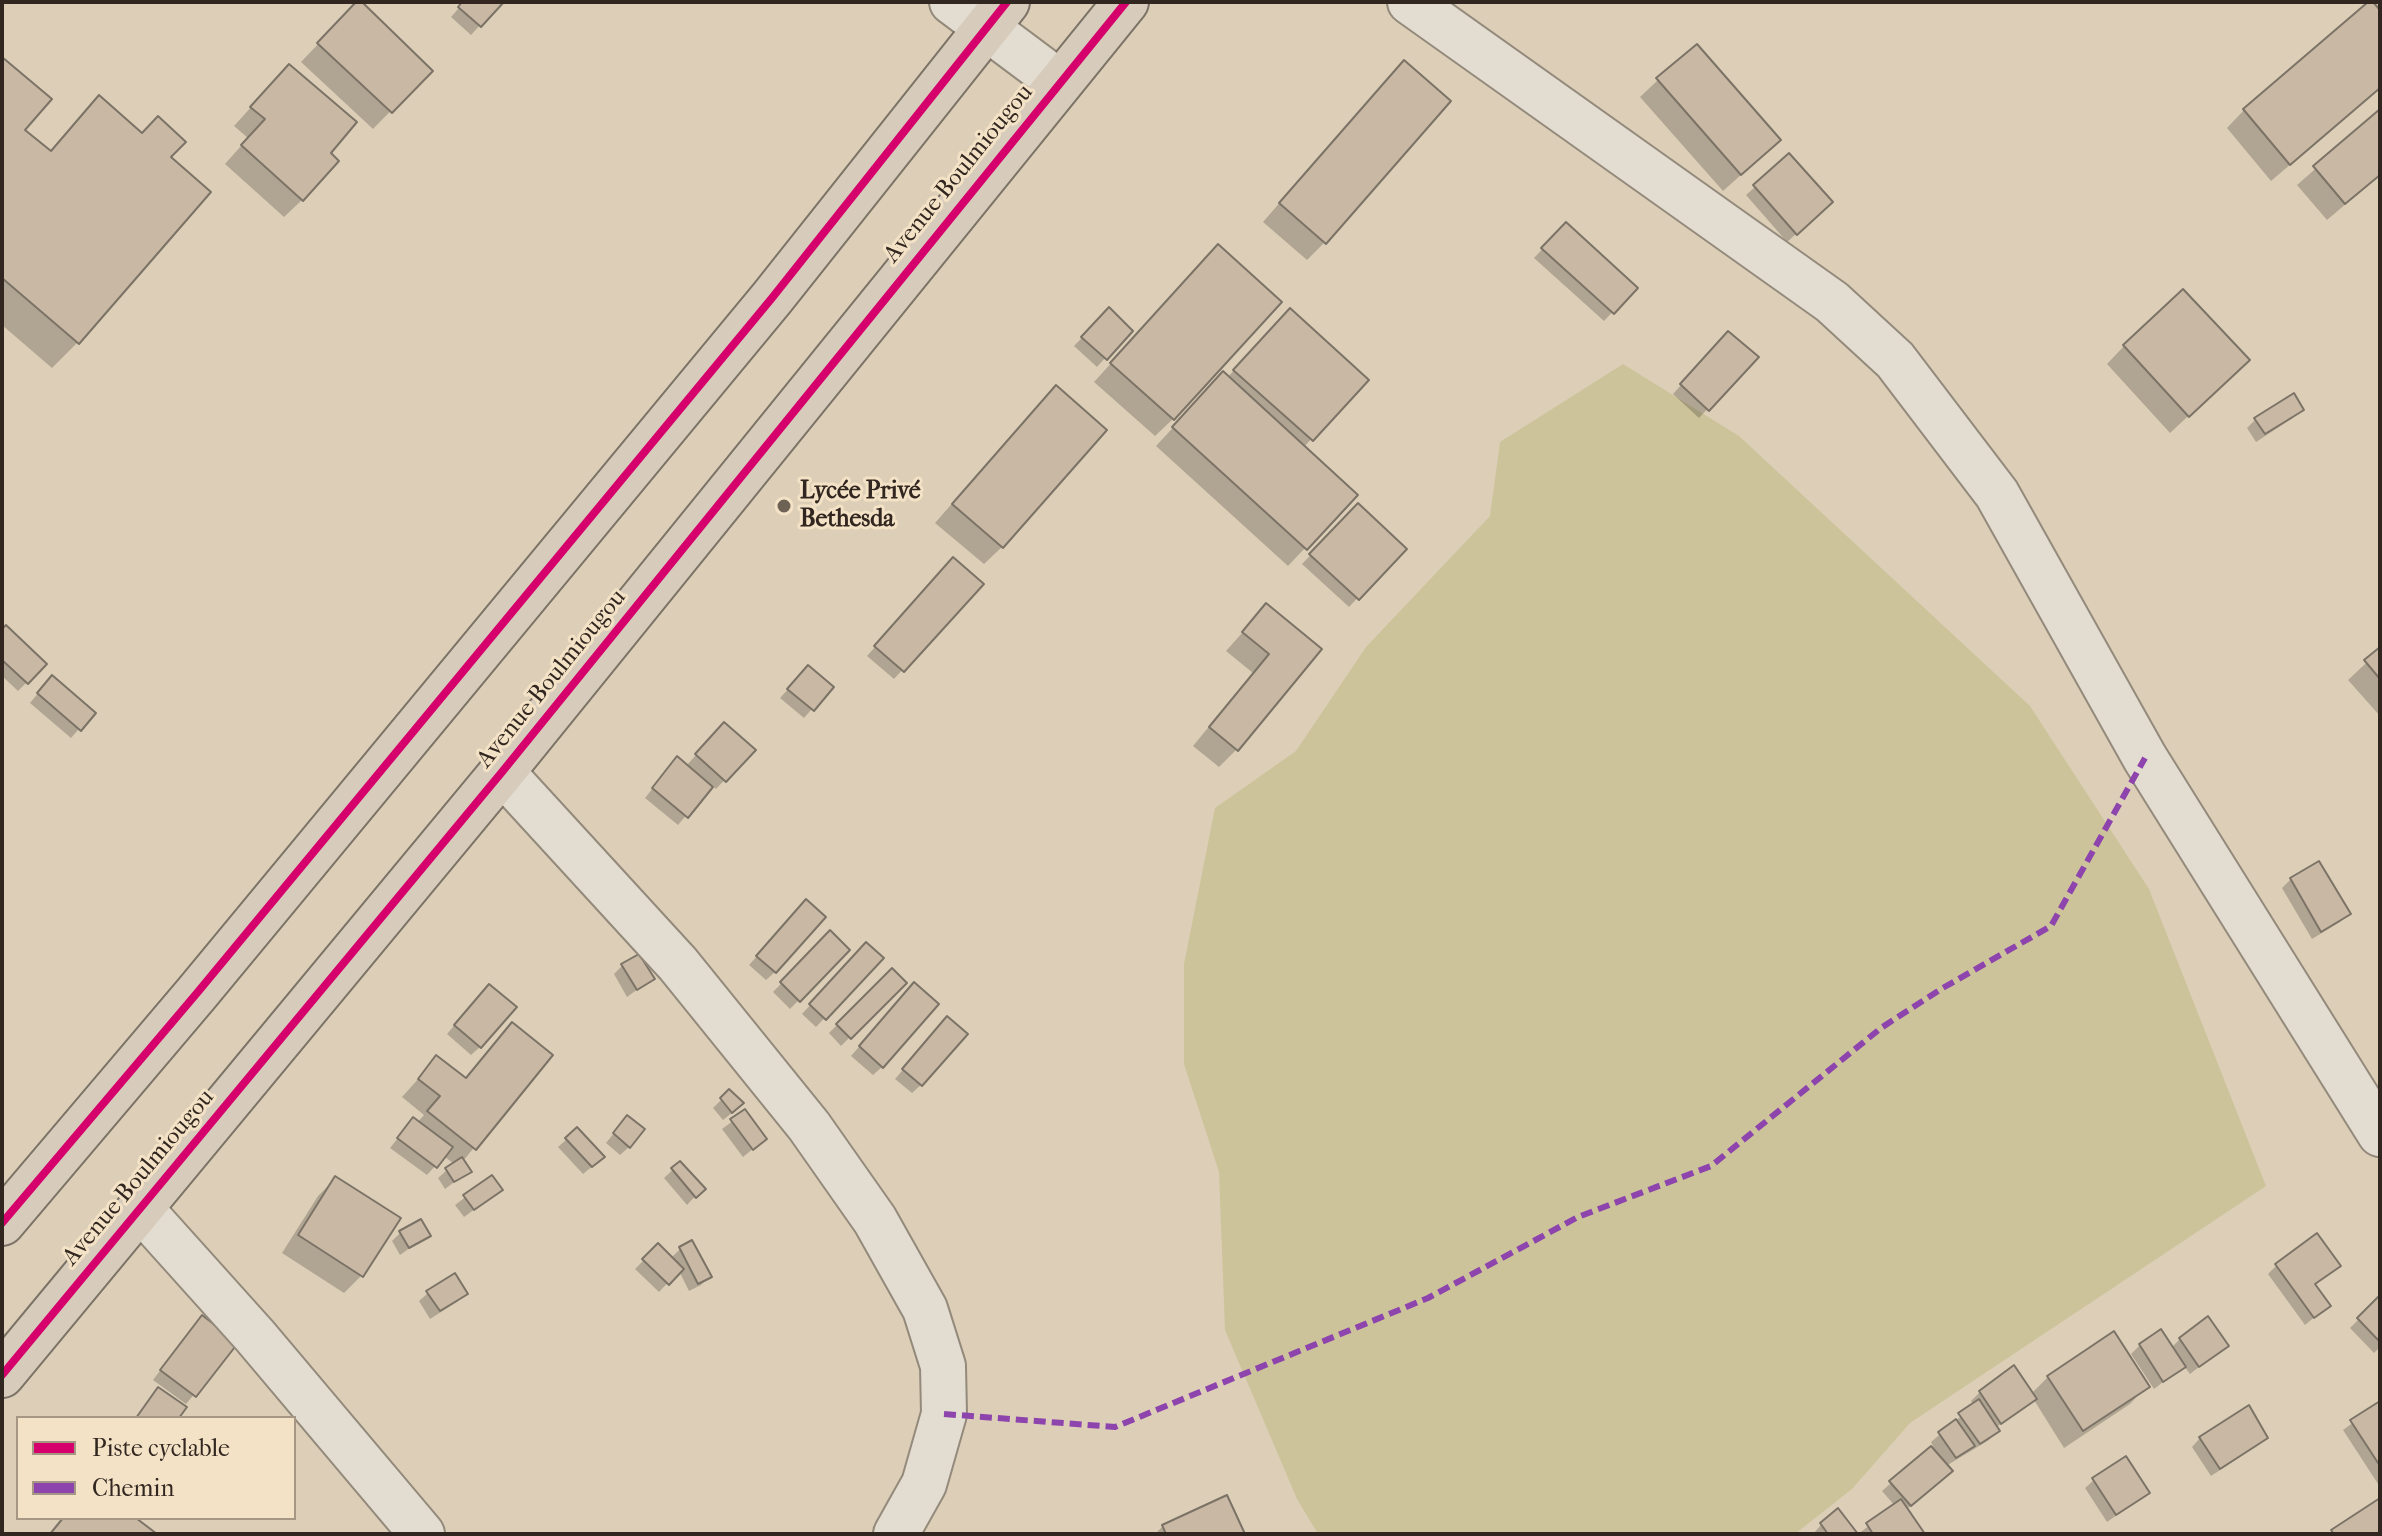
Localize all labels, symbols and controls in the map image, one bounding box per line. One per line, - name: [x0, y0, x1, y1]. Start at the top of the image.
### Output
- street label: Avenue Boulmiougou: [878, 79, 1040, 269]
- place label: Lycée Privé Bethesda: [800, 478, 921, 534]
- marker: Lycée Privé Bethesda: [775, 497, 793, 515]
- street label: Avenue Boulmiougou: [471, 584, 633, 774]
- street label: Avenue Boulmiougou: [57, 1084, 221, 1272]
- legend: [16, 1416, 296, 1520]
- text: Piste cyclable: [92, 1434, 230, 1462]
- text: Chemin: [92, 1474, 174, 1502]

